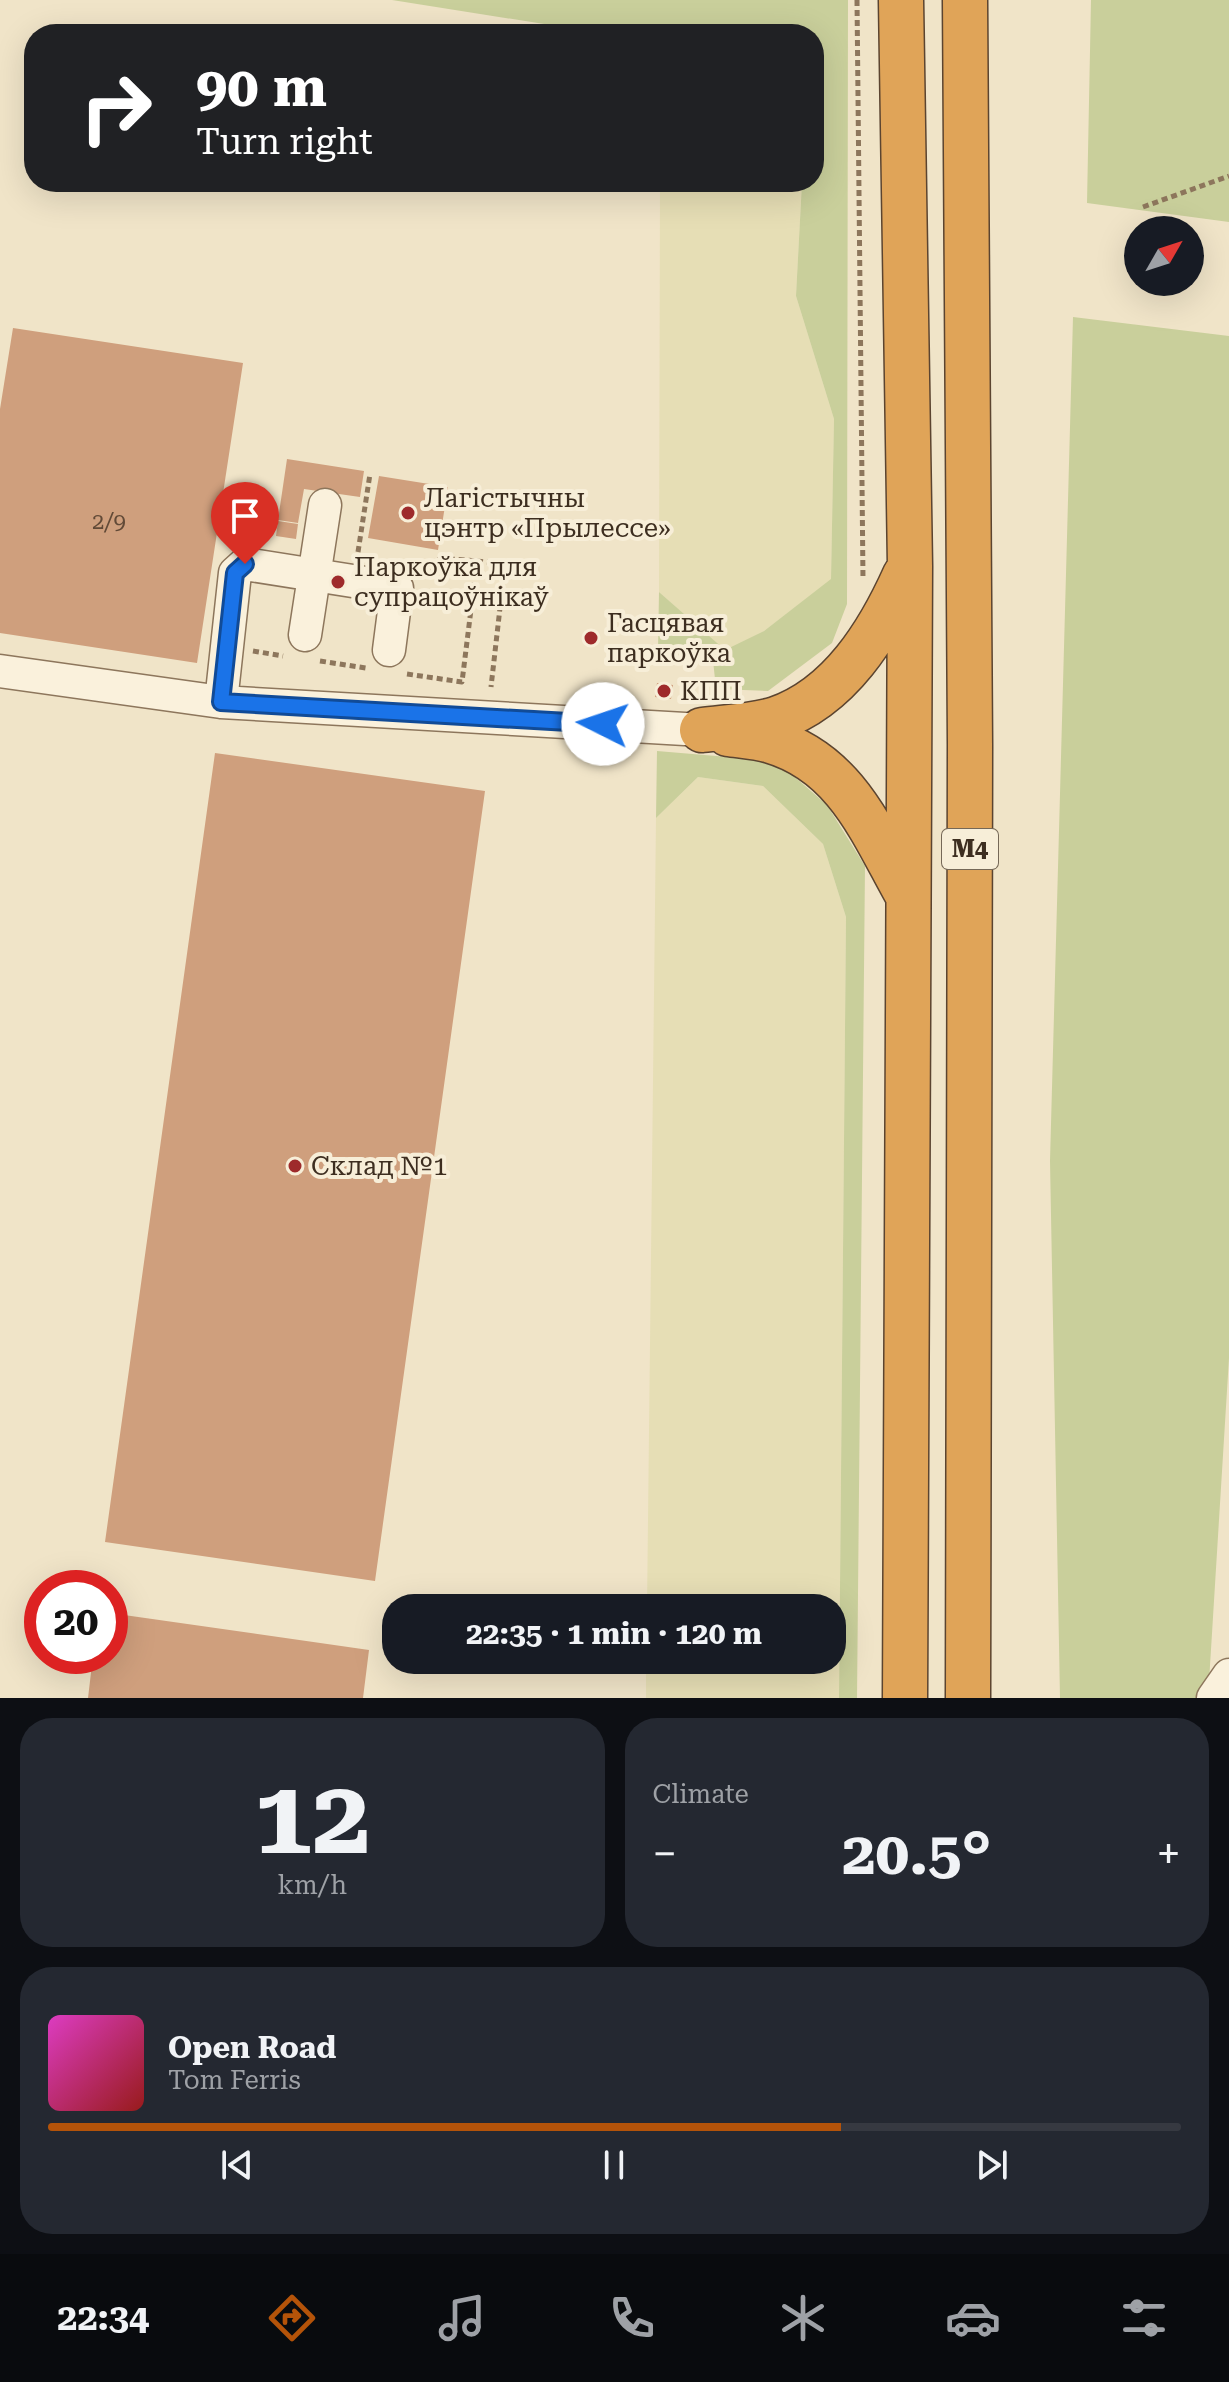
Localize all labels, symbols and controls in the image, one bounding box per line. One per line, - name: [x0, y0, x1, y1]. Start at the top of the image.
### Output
- text: 90 m: [196, 54, 327, 120]
- icon: right: [64, 56, 168, 160]
- text: Turn right: [196, 121, 373, 163]
- north arrow: [1124, 216, 1204, 296]
- map controls: [1124, 216, 1204, 296]
- pin: [211, 482, 279, 564]
- place label: Лагістычны цэнтр «Прылессе»: [424, 483, 671, 543]
- icon: arrive: [223, 494, 267, 538]
- marker: Лагістычны цэнтр «Прылессе»: [399, 504, 417, 522]
- house number: 2/9: [92, 509, 126, 534]
- place label: Паркоўка для супрацоўнікаў: [354, 552, 549, 612]
- marker: Паркоўка для супрацоўнікаў: [329, 573, 347, 591]
- place label: Гасцявая паркоўка: [607, 608, 731, 668]
- marker: Гасцявая паркоўка: [582, 629, 600, 647]
- place label: КПП: [680, 676, 742, 706]
- position arrow: [561, 682, 645, 766]
- marker: КПП: [655, 682, 673, 700]
- road number: М4: [942, 829, 998, 869]
- place label: Склад №1: [311, 1151, 448, 1181]
- marker: Склад №1: [286, 1157, 304, 1175]
- speed limit sign: 20: [24, 1570, 128, 1674]
- text: 22:35 · 1 min · 120 m: [466, 1616, 762, 1651]
- text: 12: [254, 1757, 370, 1878]
- text: Climate: [653, 1779, 749, 1809]
- text: 20.5°: [842, 1818, 992, 1889]
- text: −: [653, 1828, 677, 1880]
- text: +: [1156, 1828, 1181, 1880]
- text: km/h: [277, 1870, 347, 1900]
- text: Open Road: [168, 2030, 336, 2065]
- text: Tom Ferris: [168, 2065, 301, 2095]
- icon: previous: [215, 2143, 259, 2187]
- icon: pause: [592, 2143, 636, 2187]
- icon: next: [970, 2143, 1014, 2187]
- icon: directions: [264, 2290, 320, 2346]
- icon: music: [434, 2290, 490, 2346]
- icon: phone: [604, 2290, 660, 2346]
- icon: climate: [775, 2290, 831, 2346]
- icon: car: [945, 2290, 1001, 2346]
- icon: filters: [1116, 2290, 1172, 2346]
- text: 22:34: [57, 2297, 149, 2339]

